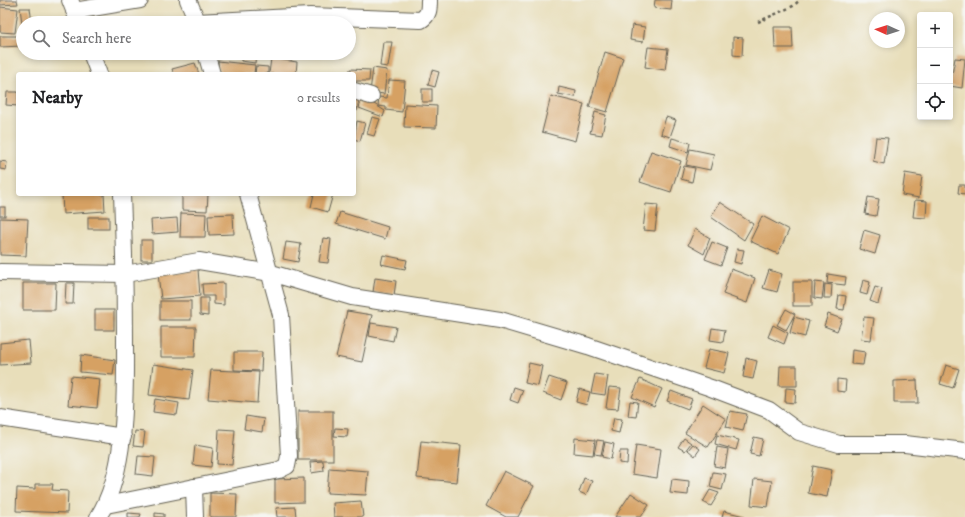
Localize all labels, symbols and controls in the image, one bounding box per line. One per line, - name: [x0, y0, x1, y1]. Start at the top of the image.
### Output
- north arrow: [869, 12, 905, 48]
- map controls: [917, 12, 953, 120]
- button: +: [917, 12, 953, 48]
- search box: [16, 16, 356, 60]
- icon: search: [30, 27, 52, 49]
- text: Search here: [62, 29, 131, 48]
- button: −: [917, 48, 953, 84]
- button: locate: [917, 84, 953, 120]
- text: Nearby: [32, 87, 82, 109]
- text: 0 results: [297, 90, 340, 106]

